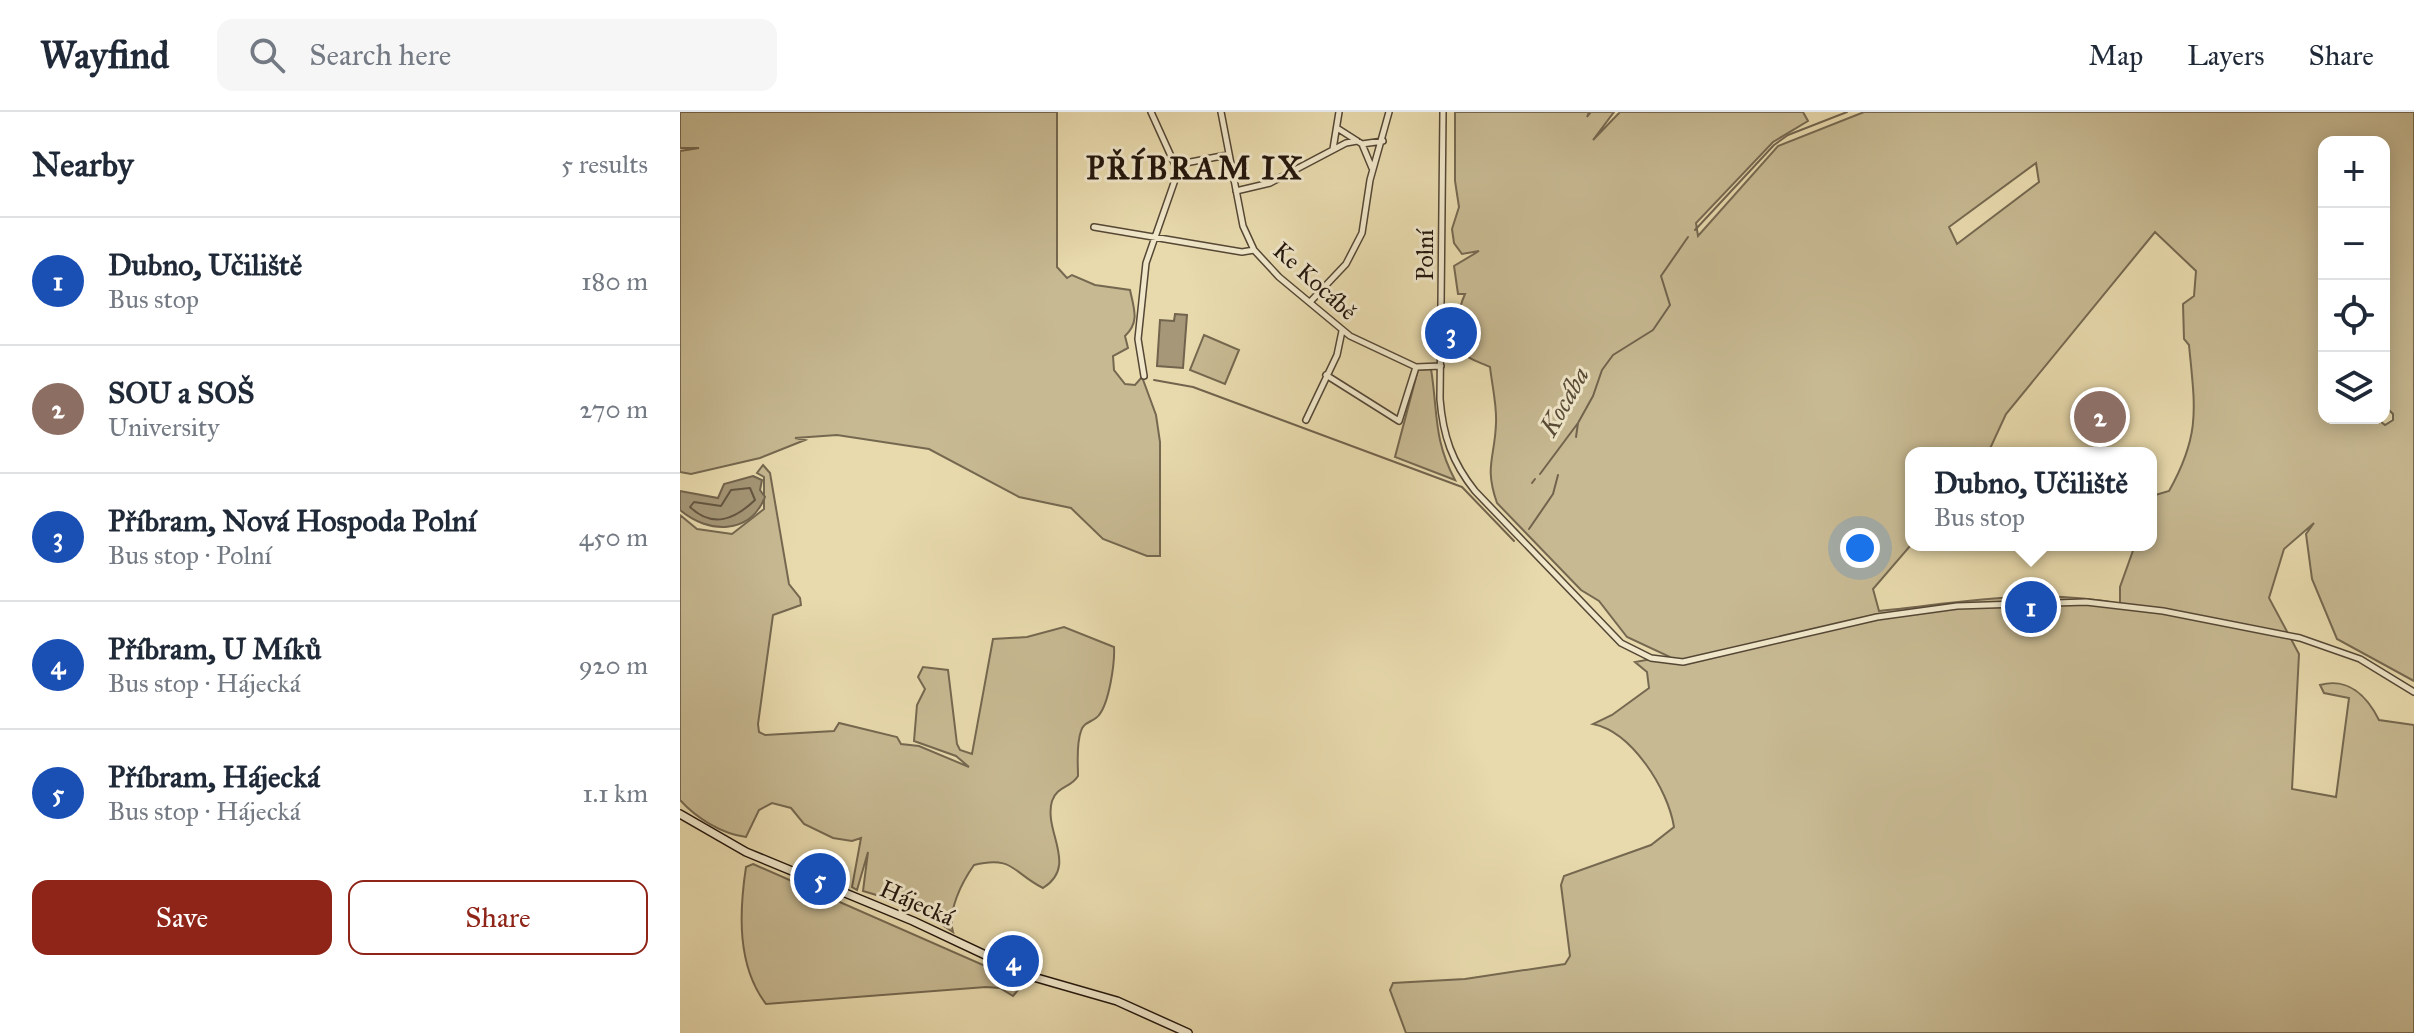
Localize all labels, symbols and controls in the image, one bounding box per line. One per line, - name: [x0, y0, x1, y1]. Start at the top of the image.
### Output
- search box: [217, 19, 777, 91]
- text: Wayfind: [40, 32, 169, 78]
- icon: search: [245, 33, 289, 77]
- text: Search here: [309, 37, 451, 73]
- text: Map: [2088, 38, 2143, 73]
- text: Layers: [2187, 38, 2265, 73]
- text: Share: [2309, 38, 2374, 73]
- map controls: [2318, 136, 2390, 424]
- button: +: [2318, 136, 2390, 208]
- text: Nearby: [32, 144, 134, 185]
- district label: PŘÍBRAM IX: [1086, 147, 1304, 188]
- text: 5 results: [561, 148, 648, 180]
- button: −: [2318, 208, 2390, 280]
- street label: Polní: [1410, 228, 1440, 281]
- street label: Ke Kocábě: [1267, 235, 1363, 327]
- text: Dubno, Učiliště: [108, 247, 302, 283]
- text: 1: [53, 265, 63, 297]
- text: 180 m: [581, 265, 648, 297]
- button: locate: [2318, 280, 2390, 352]
- text: Bus stop: [108, 283, 199, 315]
- pin: 3: [1425, 303, 1477, 363]
- button: layers: [2318, 352, 2390, 424]
- water label: Kocába: [1531, 361, 1596, 443]
- text: SOU a SOŠ: [108, 375, 254, 411]
- pin: 2: [2074, 387, 2126, 447]
- text: 2: [52, 393, 64, 425]
- text: 270 m: [579, 393, 648, 425]
- text: University: [108, 411, 219, 443]
- popup: [1905, 447, 2157, 551]
- text: Dubno, Učiliště: [1934, 465, 2128, 501]
- text: Bus stop: [1934, 501, 2025, 533]
- text: Příbram, Nová Hospoda Polní: [108, 503, 476, 539]
- text: 3: [53, 521, 63, 553]
- text: 450 m: [579, 521, 648, 553]
- your location: [1840, 528, 1880, 568]
- text: Bus stop · Polní: [108, 539, 272, 571]
- pin: 1: [2005, 577, 2057, 637]
- text: Příbram, U Míků: [108, 631, 321, 667]
- text: 4: [51, 649, 65, 681]
- text: 920 m: [579, 649, 648, 681]
- text: Bus stop · Hájecká: [108, 667, 301, 699]
- text: Příbram, Hájecká: [108, 759, 320, 795]
- text: 5: [52, 777, 64, 809]
- text: 1.1 km: [583, 777, 648, 809]
- text: Bus stop · Hájecká: [108, 795, 301, 827]
- pin: 5: [794, 849, 846, 909]
- street label: Hájecká: [875, 873, 960, 933]
- button: Save: [32, 880, 332, 955]
- button: Share: [348, 880, 648, 955]
- pin: 4: [987, 931, 1039, 991]

